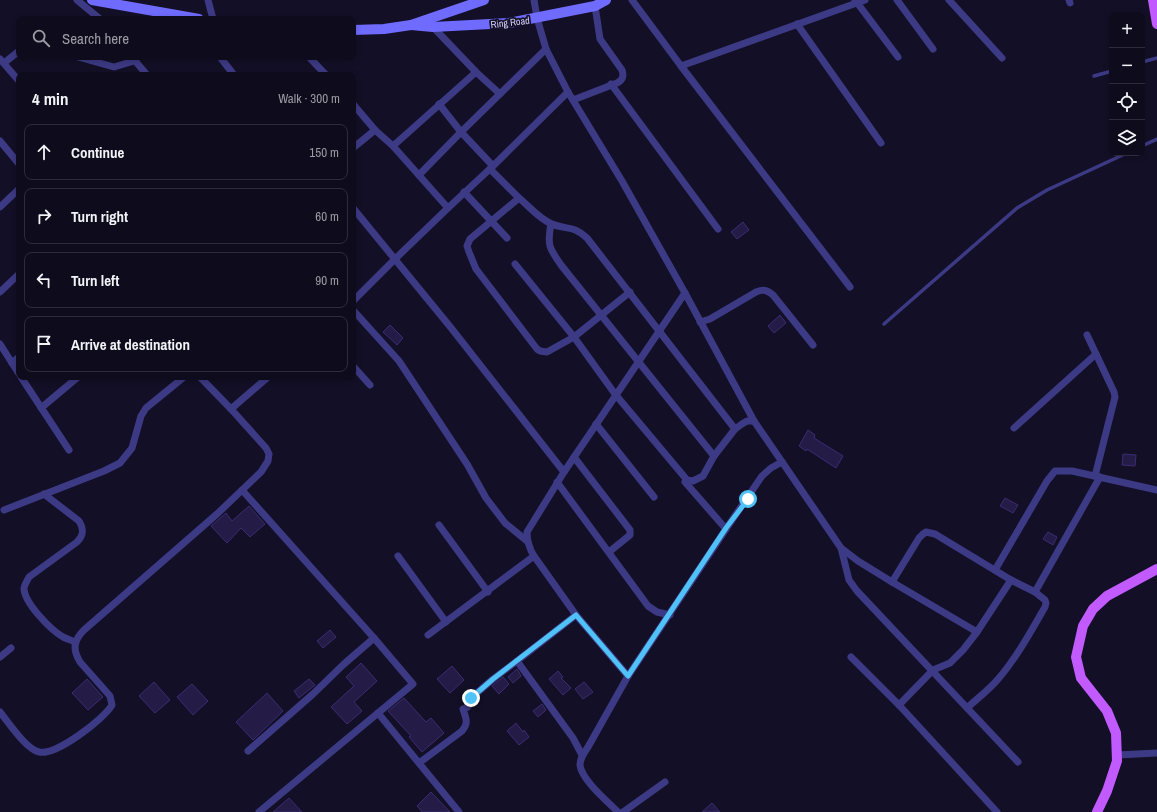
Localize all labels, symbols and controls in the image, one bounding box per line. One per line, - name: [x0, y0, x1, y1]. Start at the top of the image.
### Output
- map controls: [1109, 12, 1145, 156]
- button: +: [1109, 12, 1145, 48]
- street label: Ring Road: [490, 14, 530, 31]
- search box: [16, 16, 356, 60]
- icon: search: [30, 27, 52, 49]
- text: Search here: [62, 28, 129, 49]
- button: −: [1109, 48, 1145, 84]
- button: locate: [1109, 84, 1145, 120]
- text: 4 min: [32, 87, 68, 110]
- text: Walk · 300 m: [278, 90, 340, 107]
- button: layers: [1109, 120, 1145, 156]
- icon: ahead: [33, 141, 55, 163]
- text: Continue: [71, 142, 124, 163]
- text: 150 m: [309, 144, 339, 161]
- icon: right: [33, 205, 55, 227]
- text: Turn right: [71, 206, 128, 227]
- text: 60 m: [315, 208, 339, 225]
- icon: left: [33, 269, 55, 291]
- text: Turn left: [71, 270, 119, 291]
- text: 90 m: [315, 272, 339, 289]
- icon: arrive: [33, 333, 55, 355]
- text: Arrive at destination: [71, 334, 190, 355]
- route start: [739, 490, 757, 508]
- route end: [462, 689, 480, 707]

